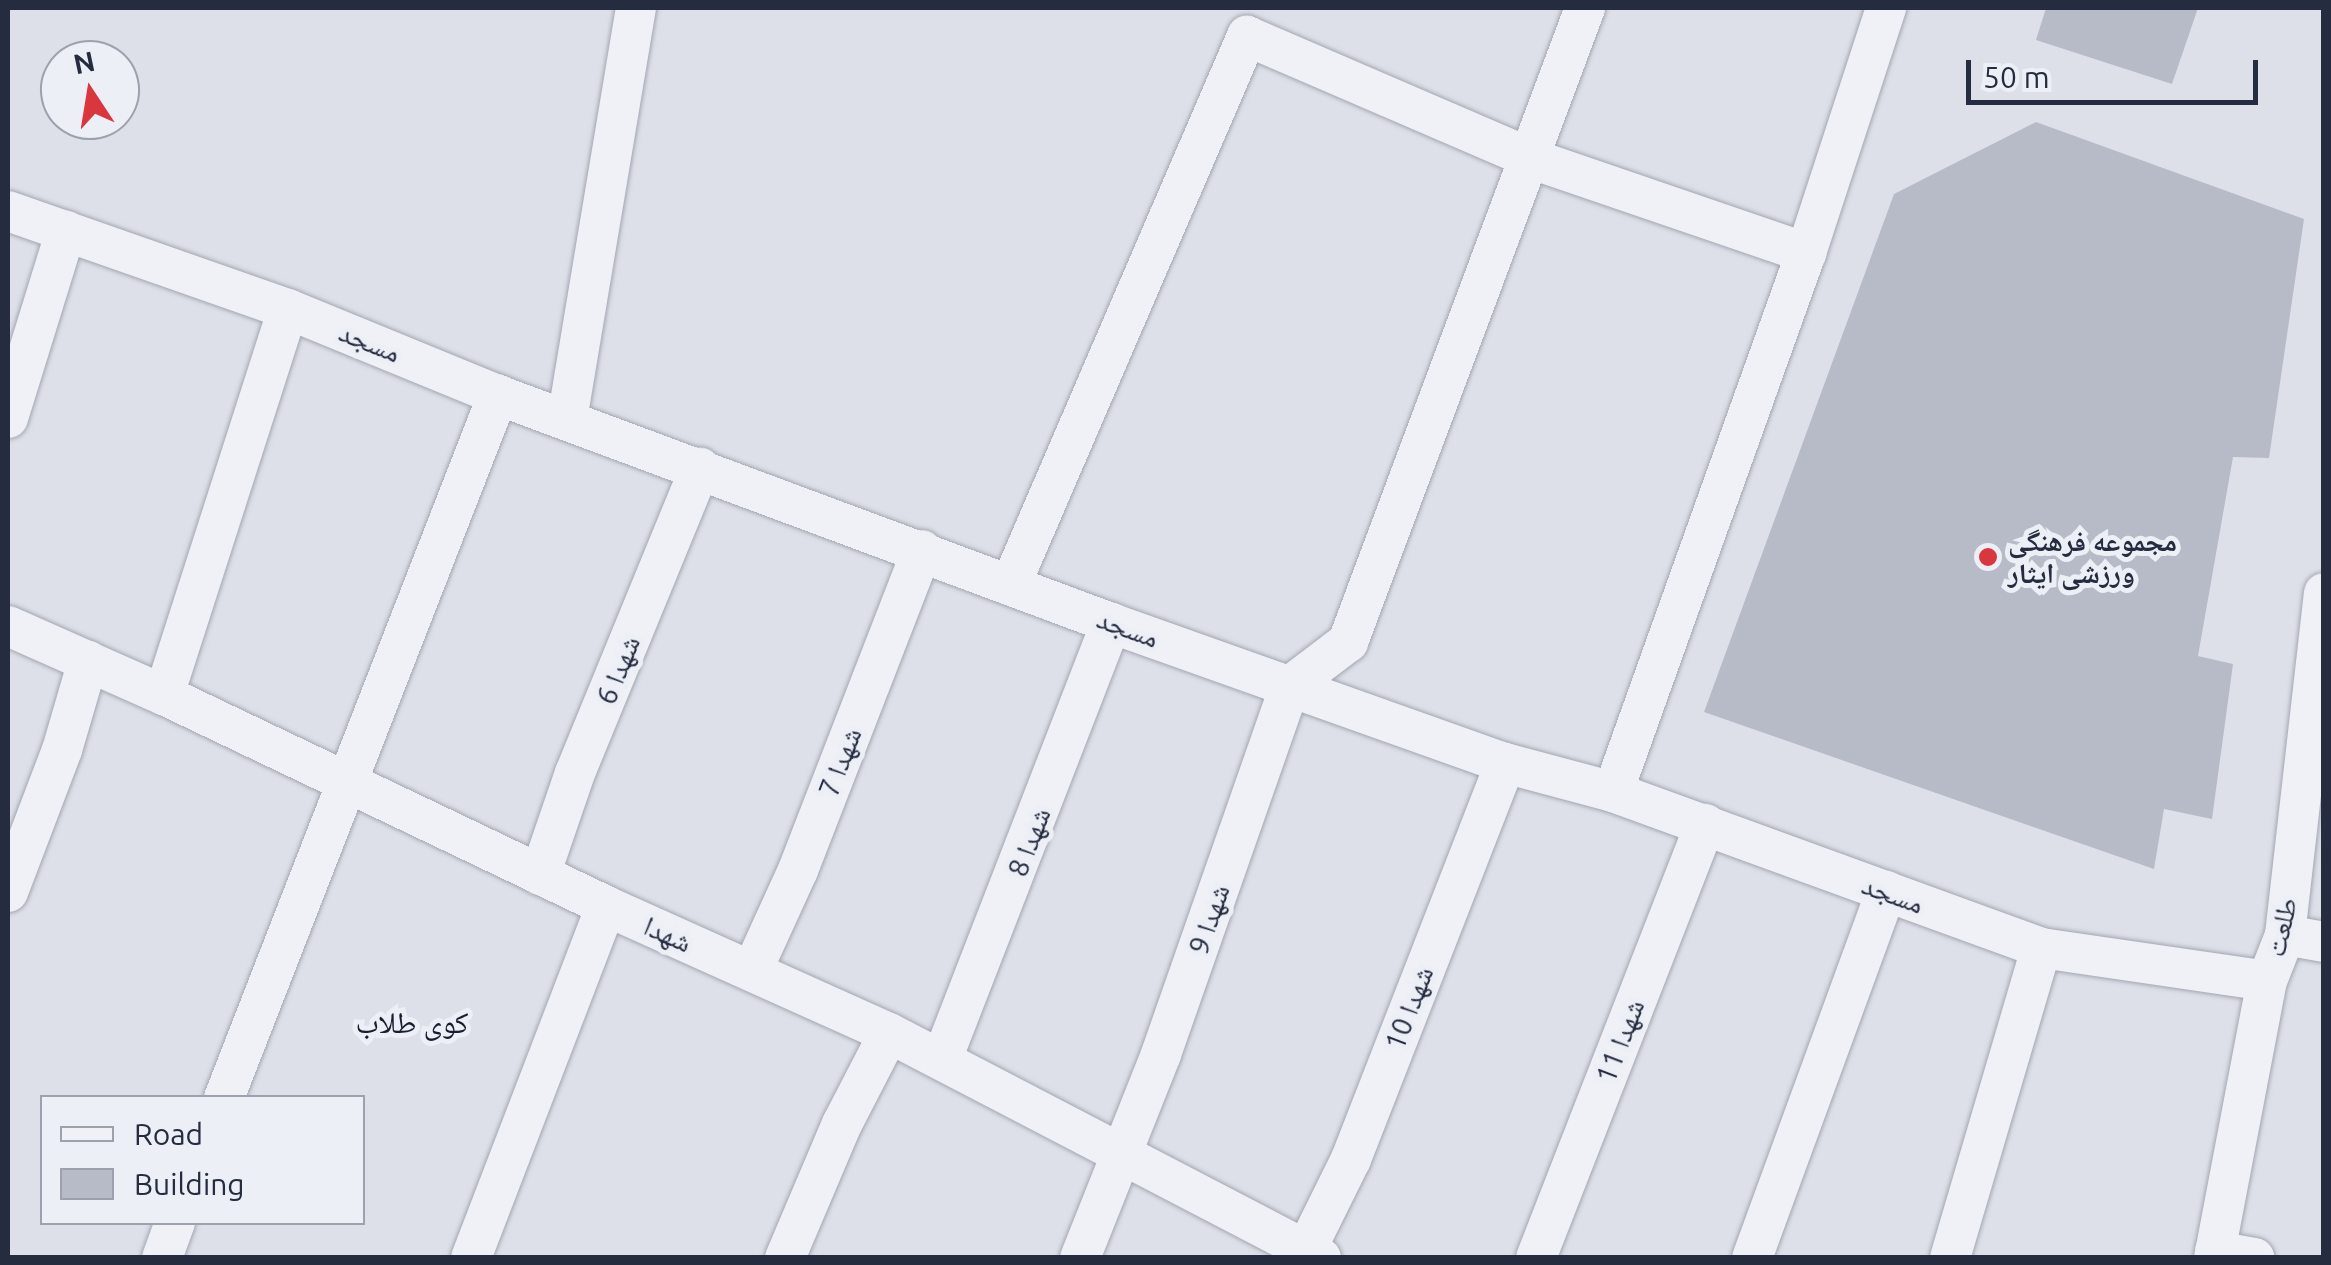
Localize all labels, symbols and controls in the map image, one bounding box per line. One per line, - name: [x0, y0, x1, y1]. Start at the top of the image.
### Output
- north arrow: [40, 40, 140, 140]
- scale bar: [1971, 40, 2264, 102]
- text: N: [71, 45, 98, 79]
- text: 50 m: [1983, 60, 2050, 94]
- street label: مسجد: [334, 315, 406, 369]
- place label: مجموعه فرهنگی ورزشی ایثار: [2008, 524, 2177, 590]
- marker: مجموعه فرهنگی ورزشی ایثار: [1977, 546, 1999, 568]
- street label: مسجد: [1093, 601, 1163, 655]
- street label: شهدا 6: [589, 631, 647, 709]
- street label: شهدا 7: [812, 723, 868, 801]
- street label: شهدا 8: [1001, 803, 1057, 881]
- street label: مسجد: [1858, 867, 1928, 921]
- street label: شهدا 9: [1182, 880, 1236, 958]
- street label: طلعت: [2258, 894, 2304, 960]
- street label: شهدا: [639, 909, 697, 959]
- street label: شهدا 10: [1378, 961, 1440, 1055]
- street label: شهدا 11: [1589, 994, 1651, 1088]
- district label: کوی طلاب: [355, 1004, 469, 1040]
- legend: [40, 1095, 365, 1225]
- text: Road: [134, 1117, 203, 1151]
- text: Building: [134, 1167, 245, 1201]

